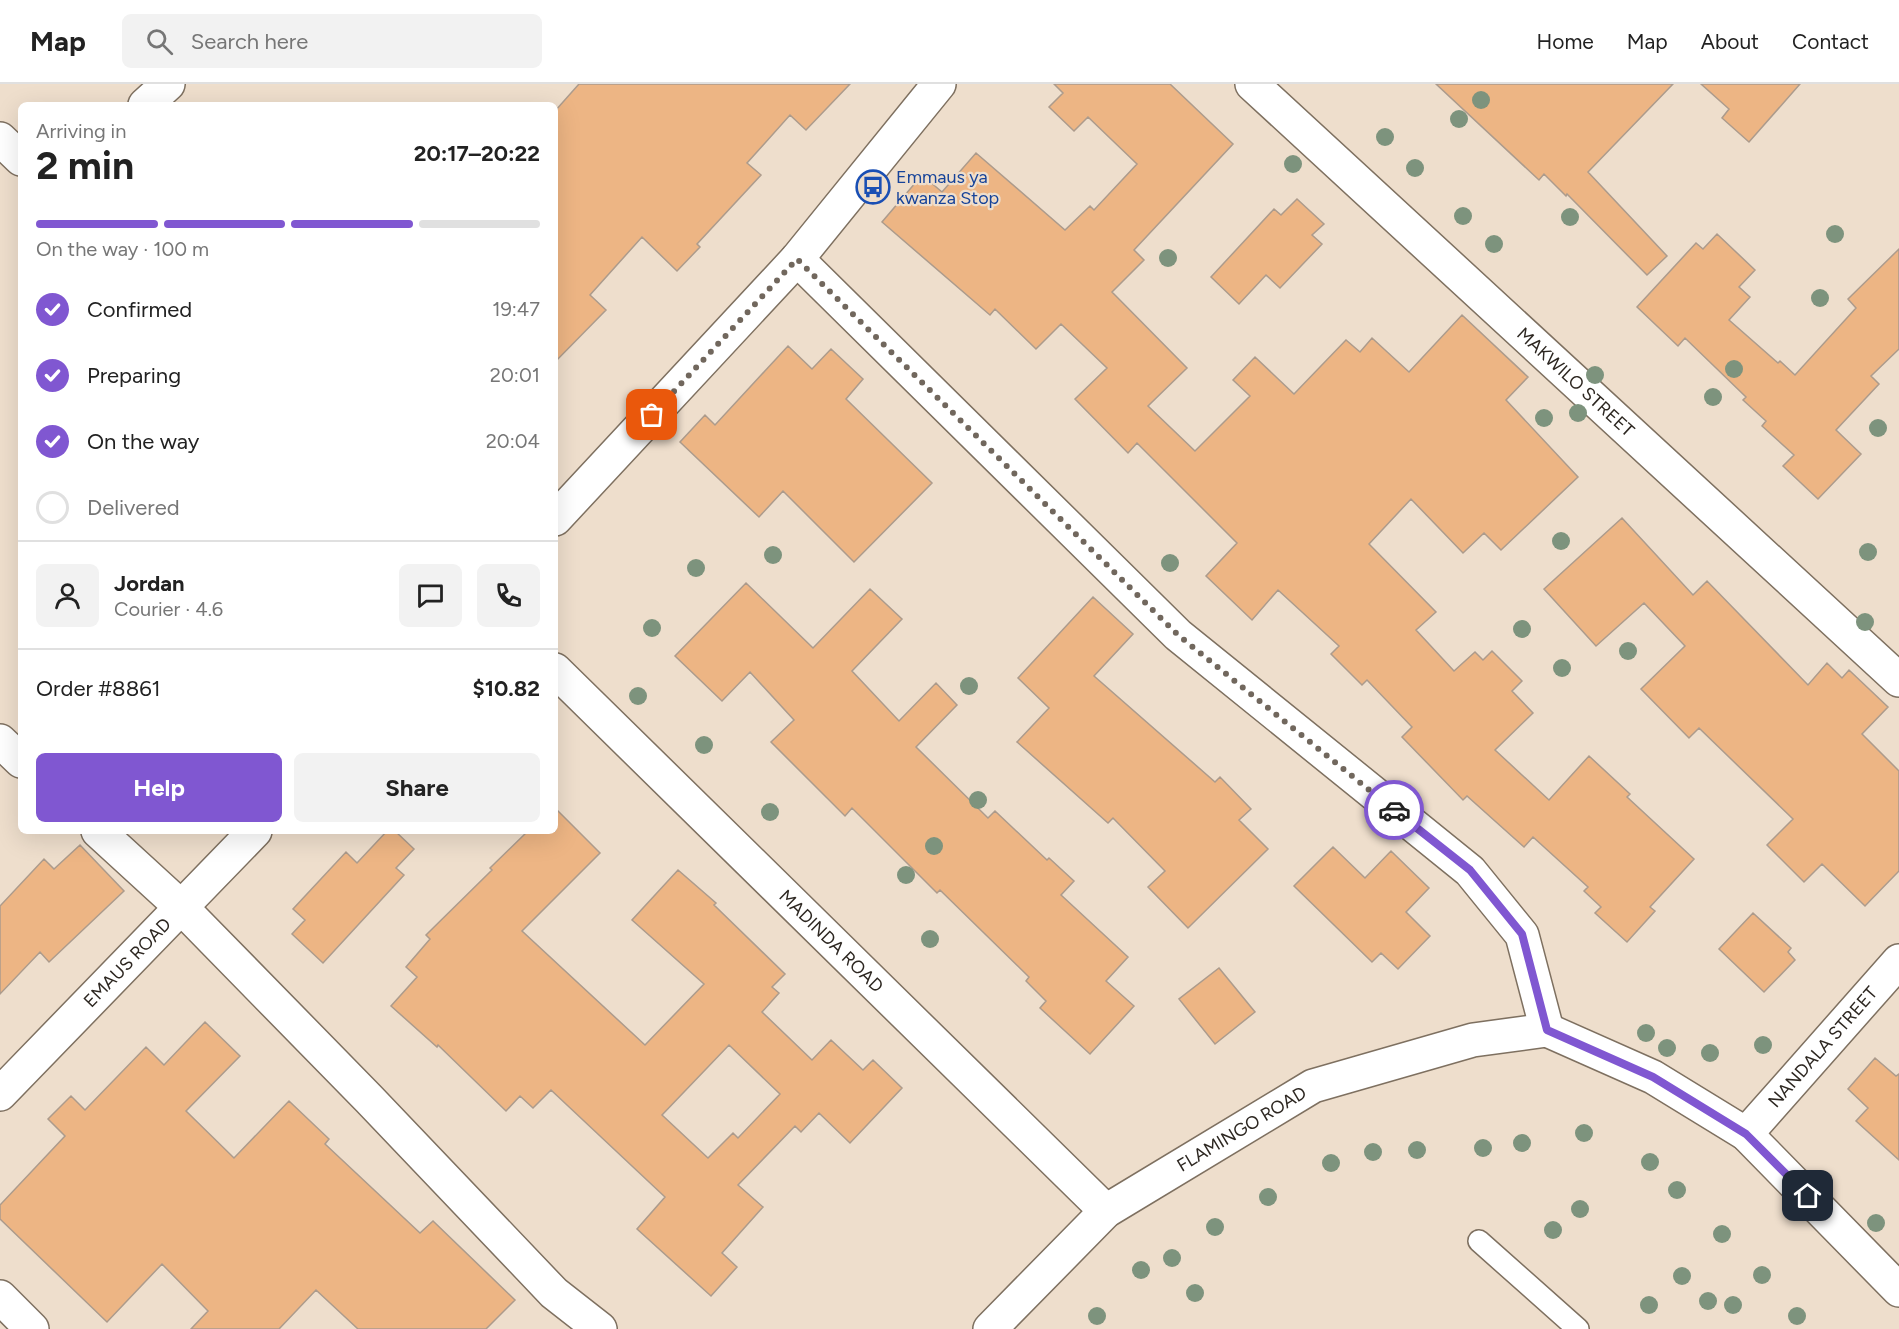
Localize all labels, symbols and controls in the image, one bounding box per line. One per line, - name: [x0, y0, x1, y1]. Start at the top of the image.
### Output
- search box: [122, 14, 542, 68]
- text: Map: [30, 24, 86, 58]
- icon: search: [143, 25, 176, 58]
- text: Search here: [191, 28, 308, 55]
- text: Home: [1537, 29, 1594, 54]
- text: Map: [1627, 29, 1668, 54]
- text: About: [1701, 29, 1759, 54]
- text: Contact: [1792, 29, 1869, 54]
- text: Arriving in: [36, 119, 126, 143]
- text: 20:17–20:22: [414, 140, 540, 167]
- text: 2 min: [36, 142, 134, 189]
- place label: Emmaus ya kwanza Stop: [896, 166, 999, 209]
- bus stop icon: Emmaus ya kwanza Stop: [855, 169, 891, 205]
- text: On the way · 100 m: [36, 237, 209, 261]
- icon: check: [36, 293, 69, 326]
- text: Confirmed: [87, 296, 192, 323]
- text: 19:47: [492, 297, 540, 321]
- street label: MAKWILO STREET: [1512, 323, 1639, 442]
- icon: check: [36, 359, 69, 392]
- text: Preparing: [87, 362, 181, 389]
- text: 20:01: [490, 363, 540, 387]
- pin: [626, 389, 677, 440]
- icon: bag: [635, 398, 668, 431]
- icon: check: [36, 425, 69, 458]
- text: On the way: [87, 428, 199, 455]
- text: 20:04: [486, 429, 540, 453]
- text: Delivered: [87, 494, 180, 521]
- button: person: [36, 564, 99, 627]
- button: chat: [399, 564, 462, 627]
- button: phone: [477, 564, 540, 627]
- text: Jordan: [114, 570, 185, 597]
- text: Courier · 4.6: [114, 597, 223, 621]
- text: Order #8861: [36, 675, 161, 702]
- text: $10.82: [473, 675, 540, 702]
- button: Help: [36, 753, 282, 822]
- button: Share: [294, 753, 540, 822]
- courier: [1364, 780, 1424, 840]
- icon: car: [1378, 794, 1411, 827]
- street label: MADINDA ROAD: [774, 885, 888, 997]
- street label: EMAUS ROAD: [79, 913, 176, 1012]
- street label: NANDALA STREET: [1764, 982, 1882, 1112]
- street label: FLAMINGO ROAD: [1173, 1082, 1310, 1177]
- pin: [1782, 1170, 1833, 1221]
- icon: home: [1791, 1179, 1824, 1212]

